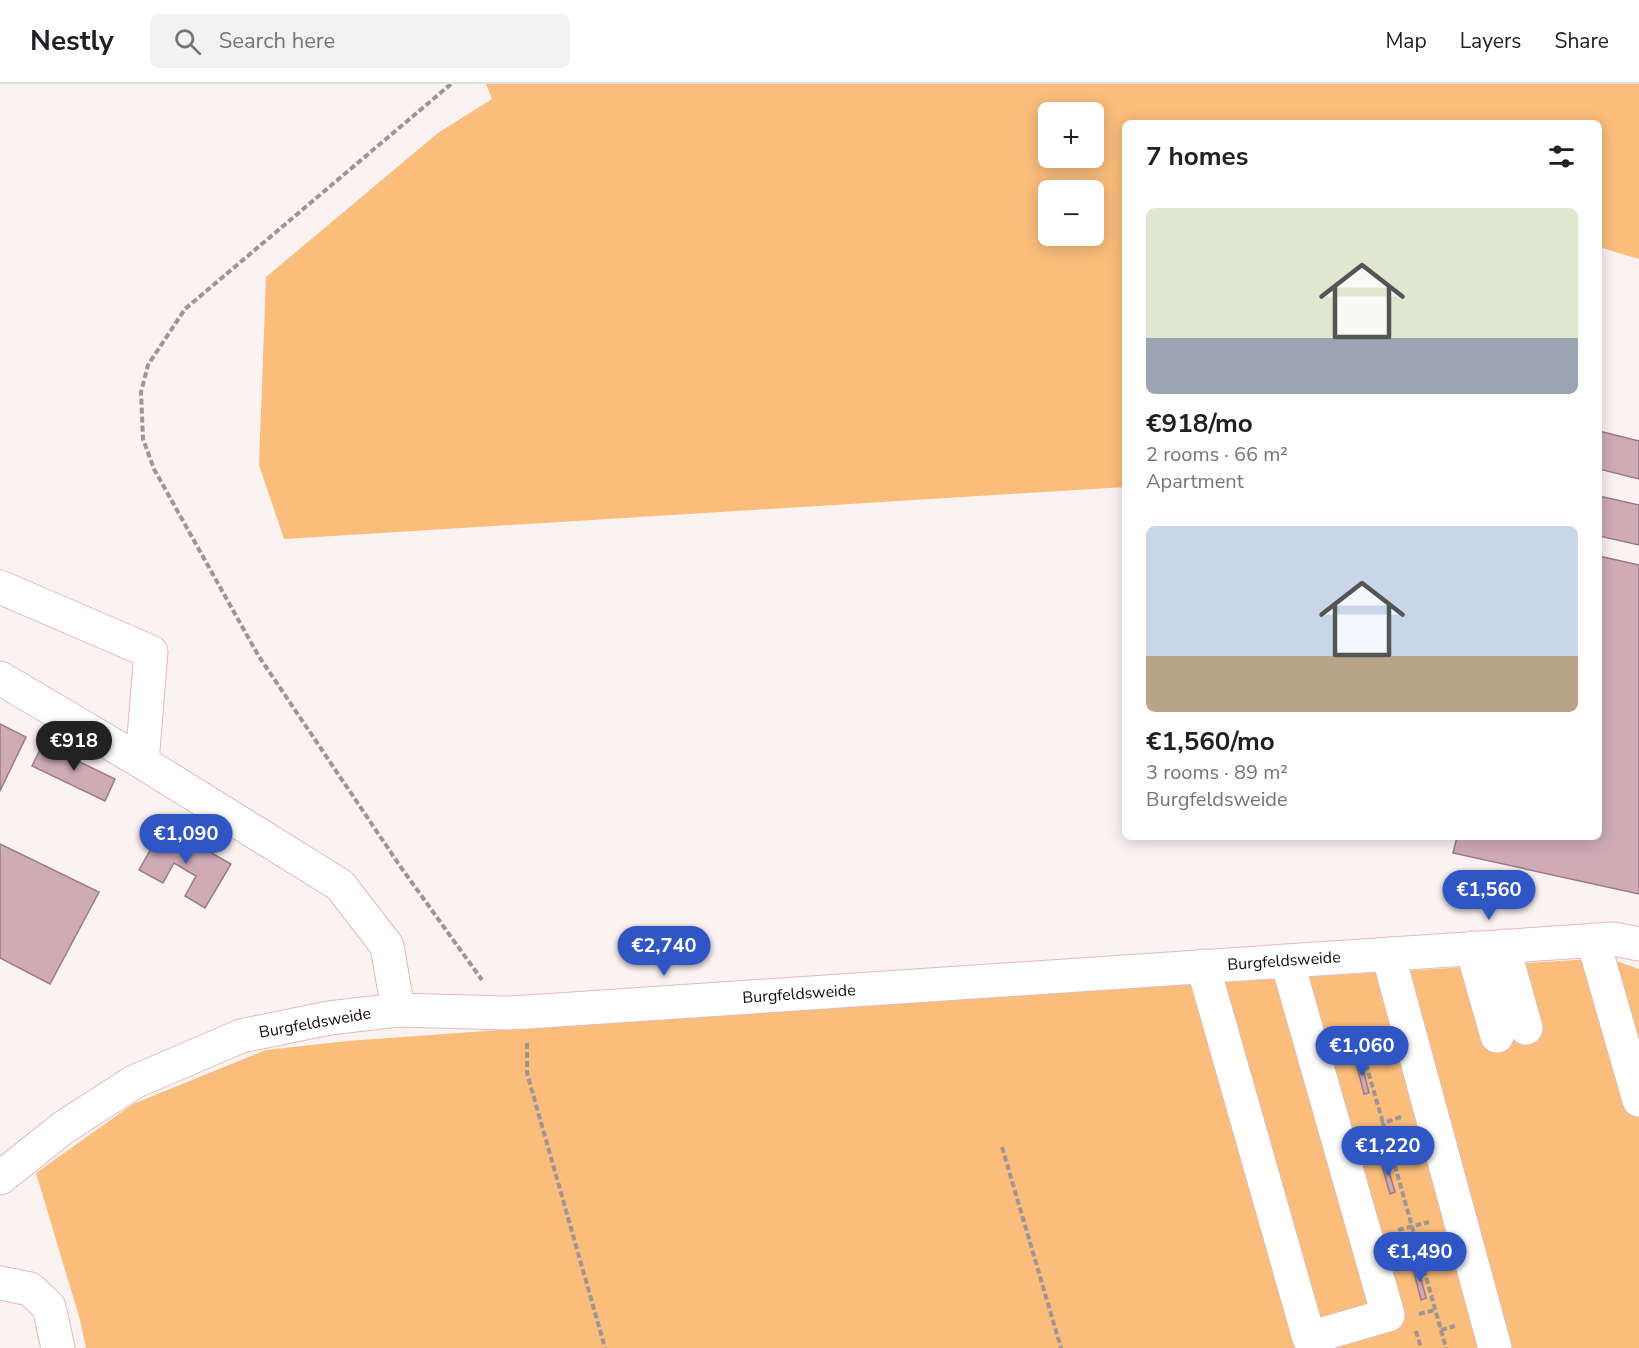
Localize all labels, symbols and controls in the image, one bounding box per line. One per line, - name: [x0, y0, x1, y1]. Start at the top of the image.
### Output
- search box: [150, 14, 570, 68]
- text: Nestly: [30, 22, 114, 60]
- icon: search: [171, 25, 204, 58]
- text: Search here: [219, 26, 335, 56]
- text: Map: [1385, 27, 1427, 55]
- text: Layers: [1460, 27, 1521, 55]
- text: Share: [1554, 27, 1609, 55]
- map controls: [1038, 102, 1104, 246]
- button: +: [1038, 102, 1104, 168]
- text: 7 homes: [1146, 139, 1248, 174]
- icon: filters: [1545, 140, 1578, 173]
- button: −: [1038, 180, 1104, 246]
- icon: home: [1308, 247, 1416, 355]
- text: €918/mo: [1146, 406, 1253, 441]
- text: 2 rooms · 66 m²: [1146, 441, 1288, 468]
- text: Apartment: [1146, 468, 1244, 495]
- icon: home: [1308, 565, 1416, 673]
- pin: €918: [38, 721, 110, 772]
- text: €1,560/mo: [1146, 724, 1275, 759]
- text: €918: [50, 727, 98, 754]
- text: 3 rooms · 89 m²: [1146, 759, 1288, 786]
- text: Burgfeldsweide: [1146, 786, 1288, 813]
- pin: €1,090: [137, 814, 235, 865]
- text: €1,090: [154, 820, 218, 847]
- pin: €1,560: [1440, 870, 1538, 921]
- text: €1,560: [1457, 876, 1521, 903]
- pin: €2,740: [615, 926, 713, 977]
- text: €2,740: [632, 932, 696, 959]
- street label: Burgfeldsweide: [1227, 946, 1341, 976]
- street label: Burgfeldsweide: [742, 979, 856, 1009]
- street label: Burgfeldsweide: [257, 1002, 373, 1044]
- pin: €1,060: [1313, 1026, 1411, 1077]
- text: €1,060: [1330, 1032, 1394, 1059]
- pin: €1,220: [1339, 1126, 1437, 1177]
- text: €1,220: [1356, 1132, 1420, 1159]
- pin: €1,490: [1371, 1232, 1469, 1283]
- text: €1,490: [1388, 1238, 1452, 1265]

